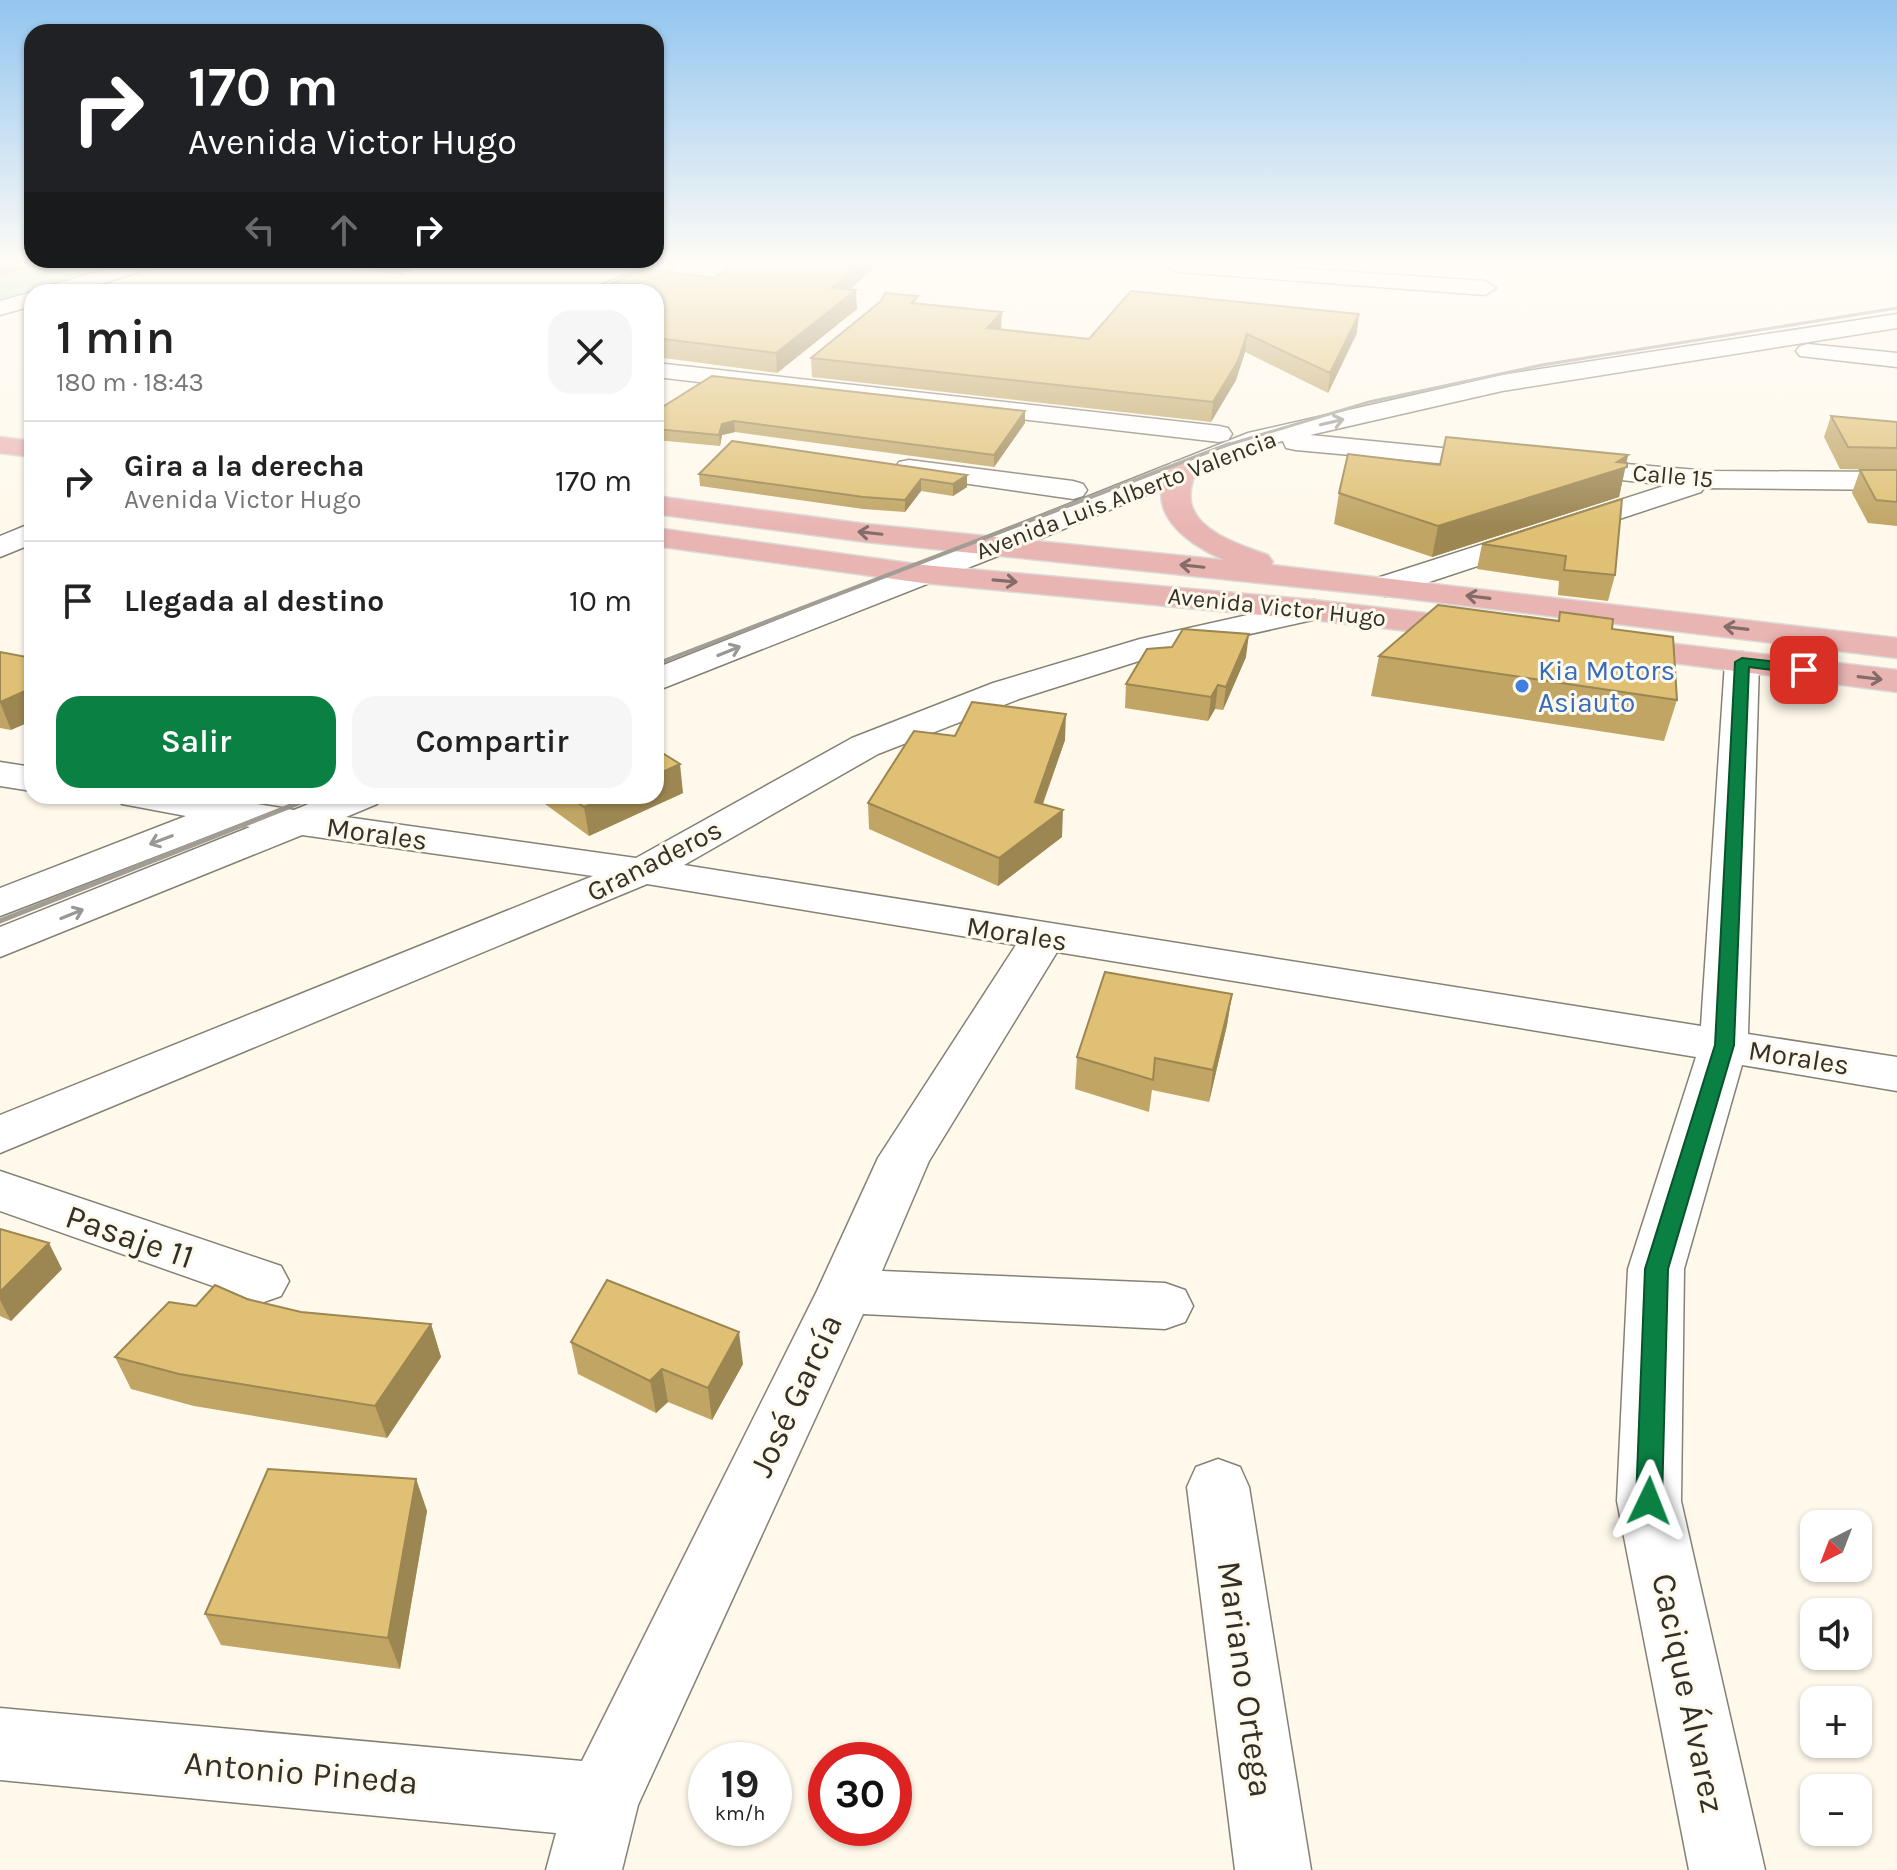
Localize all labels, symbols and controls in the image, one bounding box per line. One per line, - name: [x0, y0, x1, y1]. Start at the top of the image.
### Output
- text: 170 m: [188, 54, 339, 119]
- icon: right: [56, 56, 160, 160]
- text: Avenida Victor Hugo: [188, 121, 517, 163]
- icon: left: [238, 208, 282, 252]
- icon: ahead: [322, 208, 366, 252]
- icon: right: [406, 208, 450, 252]
- text: 1 min: [56, 309, 175, 365]
- button: close: [548, 310, 632, 394]
- text: 180 m · 18:43: [56, 367, 204, 398]
- one-way arrow: [1318, 414, 1344, 429]
- street label: Avenida Luis Alberto Valencia: [972, 425, 1280, 565]
- text: Gira a la derecha: [124, 448, 365, 484]
- icon: right: [56, 459, 100, 503]
- street label: Calle 15: [1631, 459, 1715, 493]
- text: 170 m: [555, 463, 632, 499]
- text: Avenida Victor Hugo: [124, 484, 361, 515]
- one-way arrow: [858, 526, 884, 541]
- one-way arrow: [1179, 558, 1206, 573]
- one-way arrow: [991, 574, 1018, 589]
- icon: arrive: [56, 579, 100, 623]
- street label: Avenida Victor Hugo: [1167, 582, 1387, 632]
- text: Llegada al destino: [124, 583, 384, 619]
- text: 10 m: [569, 583, 632, 619]
- one-way arrow: [1466, 589, 1491, 604]
- one-way arrow: [1724, 620, 1749, 635]
- pin: [1770, 636, 1838, 704]
- one-way arrow: [716, 643, 740, 657]
- icon: arrive: [1782, 648, 1826, 692]
- place label: Kia Motors Asiauto: [1538, 654, 1675, 719]
- one-way arrow: [1856, 670, 1883, 685]
- marker: Kia Motors Asiauto: [1513, 677, 1531, 695]
- button: Salir: [56, 696, 336, 788]
- button: Compartir: [352, 696, 632, 788]
- street label: Morales: [324, 810, 429, 857]
- street label: Granaderos: [581, 812, 727, 909]
- one-way arrow: [149, 834, 174, 848]
- one-way arrow: [59, 905, 84, 920]
- street label: Morales: [964, 909, 1070, 958]
- street label: Morales: [1746, 1033, 1852, 1082]
- street label: Pasaje 11: [60, 1196, 199, 1277]
- street label: José García: [741, 1308, 851, 1483]
- position arrow: [1607, 1459, 1691, 1543]
- north arrow: [1800, 1510, 1872, 1582]
- map controls: [1800, 1510, 1872, 1846]
- street label: Mariano Ortega: [1209, 1558, 1281, 1800]
- street label: Cacique Álvarez: [1643, 1570, 1734, 1817]
- button: sound: [1800, 1598, 1872, 1670]
- button: +: [1800, 1686, 1872, 1758]
- speed limit sign: 30: [808, 1742, 912, 1846]
- street label: Antonio Pineda: [182, 1743, 419, 1803]
- text: 19: [721, 1760, 759, 1807]
- button: −: [1800, 1774, 1872, 1846]
- text: km/h: [715, 1802, 765, 1825]

